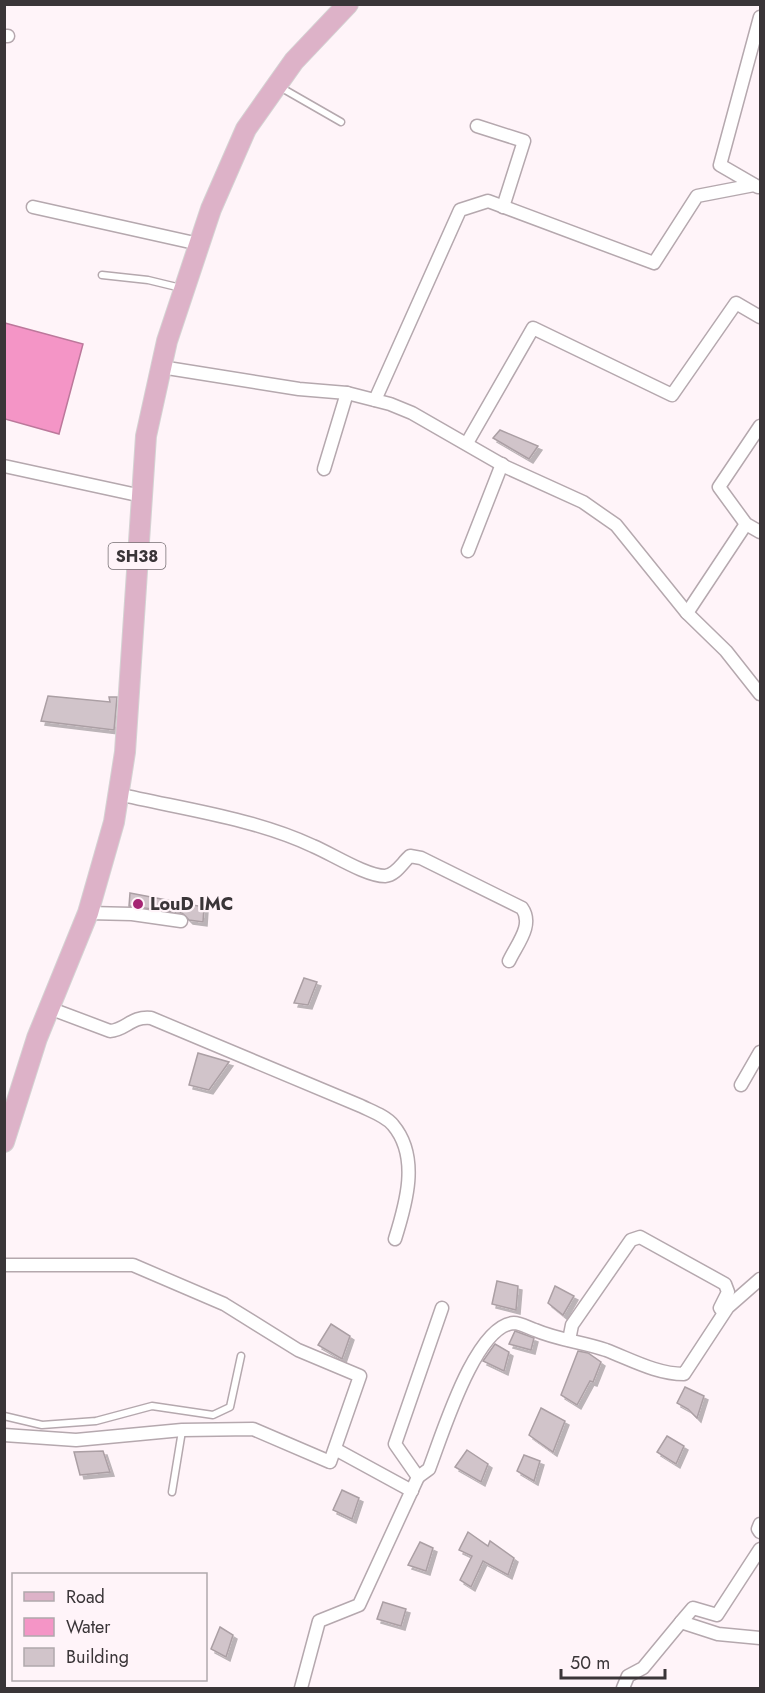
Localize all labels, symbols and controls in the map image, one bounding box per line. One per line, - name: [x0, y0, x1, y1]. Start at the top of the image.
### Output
- road number: SH38: [108, 543, 166, 569]
- place label: LouD IMC: [150, 891, 233, 917]
- marker: LouD IMC: [131, 897, 145, 911]
- legend: [12, 1573, 207, 1681]
- text: Road: [66, 1584, 105, 1610]
- text: Water: [66, 1614, 111, 1640]
- scale bar: [561, 1642, 664, 1680]
- text: Building: [66, 1644, 129, 1670]
- text: 50 m: [570, 1650, 610, 1676]

